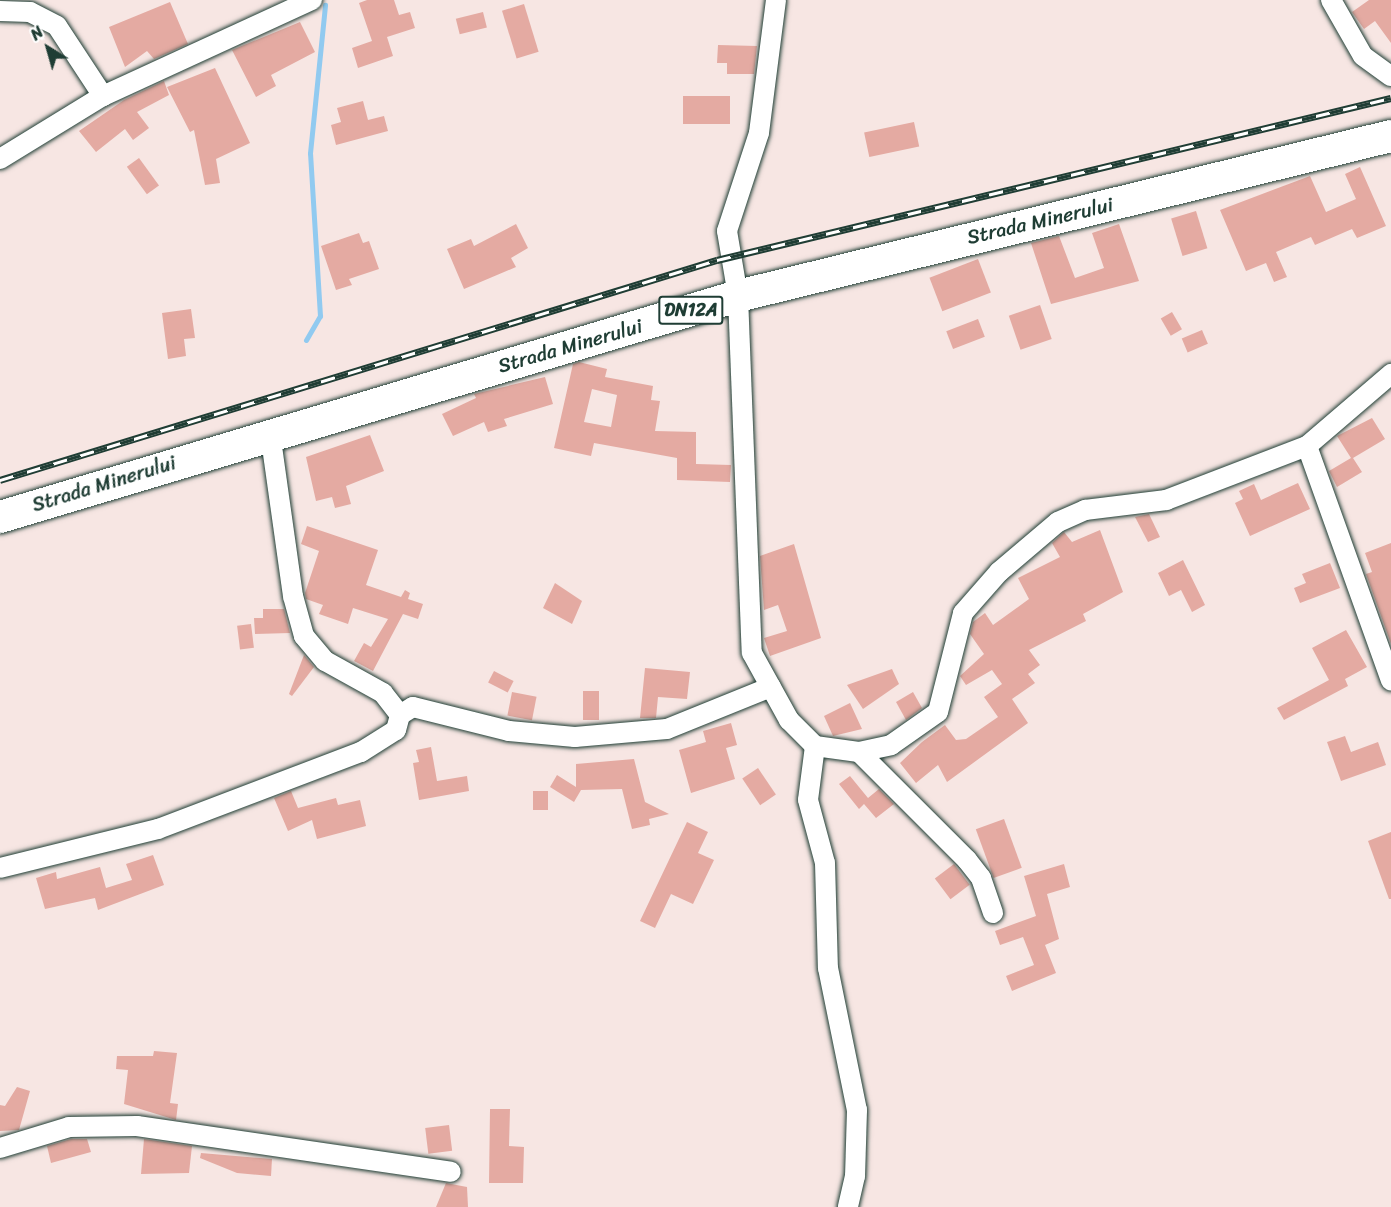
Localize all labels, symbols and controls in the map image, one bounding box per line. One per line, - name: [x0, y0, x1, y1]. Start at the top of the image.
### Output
- north arrow: [18, 18, 78, 78]
- text: N: [24, 18, 50, 48]
- street label: Strada Minerului: [965, 193, 1115, 249]
- road number: DN12A: [658, 295, 724, 325]
- street label: Strada Minerului: [495, 314, 645, 378]
- street label: Strada Minerului: [29, 451, 179, 517]

